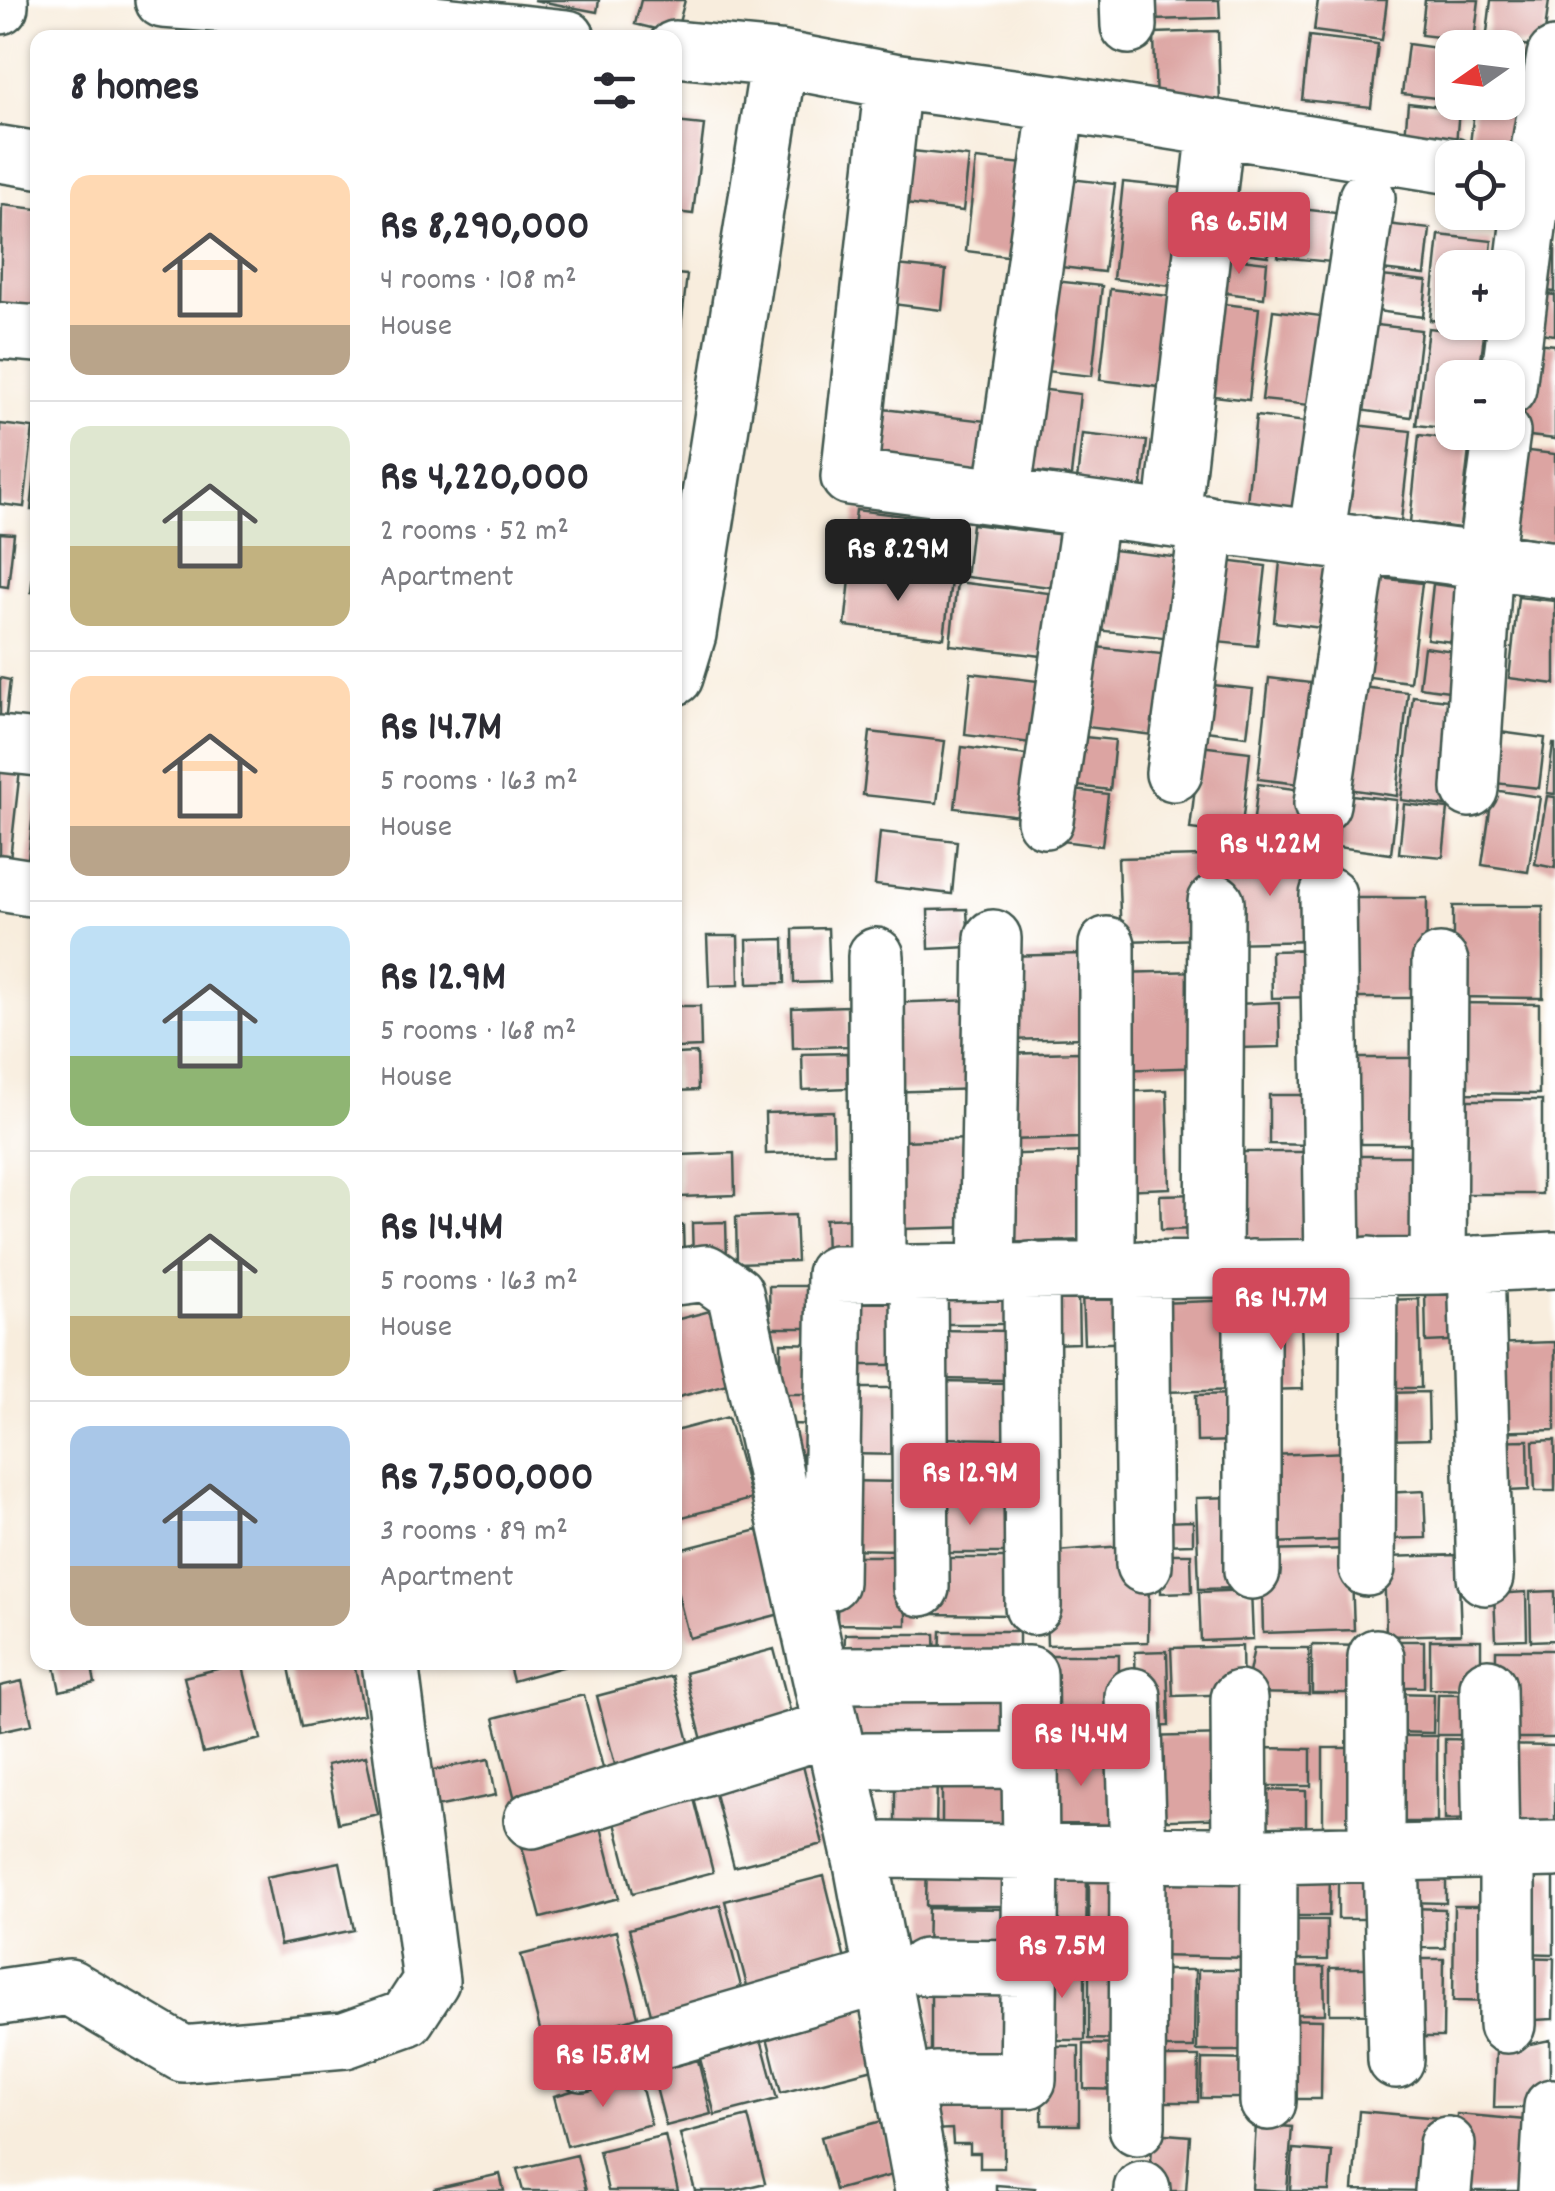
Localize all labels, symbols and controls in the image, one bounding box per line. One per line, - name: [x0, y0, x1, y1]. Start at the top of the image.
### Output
- north arrow: [1435, 30, 1525, 120]
- map controls: [1435, 30, 1525, 450]
- text: 8 homes: [70, 60, 199, 120]
- icon: filters: [587, 63, 642, 118]
- button: locate: [1435, 140, 1525, 230]
- pin: Rs 6.51M: [1136, 192, 1342, 277]
- text: Rs 8,290,000: [380, 199, 590, 259]
- text: Rs 6.51M: [1190, 201, 1288, 247]
- icon: home: [150, 215, 270, 335]
- button: +: [1435, 250, 1525, 340]
- text: 4 rooms · 108 m²: [380, 259, 577, 305]
- text: House: [380, 305, 452, 351]
- button: −: [1435, 360, 1525, 450]
- text: Rs 4,220,000: [380, 450, 589, 510]
- icon: home: [150, 466, 270, 586]
- text: 2 rooms · 52 m²: [380, 510, 569, 556]
- pin: Rs 8.29M: [795, 519, 1001, 604]
- text: Rs 8.29M: [847, 528, 949, 574]
- text: Apartment: [380, 556, 514, 602]
- text: Rs 14.7M: [380, 700, 502, 760]
- icon: home: [150, 716, 270, 836]
- text: 5 rooms · 163 m²: [380, 760, 578, 806]
- text: House: [380, 806, 452, 852]
- pin: Rs 4.22M: [1167, 814, 1373, 899]
- text: Rs 4.22M: [1219, 823, 1321, 869]
- text: Rs 12.9M: [380, 950, 506, 1010]
- icon: home: [150, 966, 270, 1086]
- text: 5 rooms · 168 m²: [380, 1010, 576, 1056]
- text: House: [380, 1056, 452, 1102]
- text: Rs 14.4M: [380, 1200, 503, 1260]
- icon: home: [150, 1216, 270, 1336]
- text: 5 rooms · 163 m²: [380, 1260, 578, 1306]
- pin: Rs 14.7M: [1178, 1268, 1384, 1353]
- text: Rs 14.7M: [1235, 1277, 1328, 1323]
- text: House: [380, 1306, 452, 1352]
- pin: Rs 12.9M: [867, 1443, 1073, 1528]
- text: Rs 7,500,000: [380, 1450, 594, 1510]
- text: Rs 12.9M: [922, 1452, 1018, 1498]
- icon: home: [150, 1466, 270, 1586]
- text: 3 rooms · 89 m²: [380, 1510, 568, 1556]
- text: Apartment: [380, 1556, 514, 1602]
- pin: Rs 14.4M: [978, 1704, 1184, 1789]
- text: Rs 14.4M: [1034, 1713, 1128, 1759]
- pin: Rs 7.5M: [970, 1916, 1154, 2001]
- text: Rs 7.5M: [1018, 1925, 1106, 1971]
- pin: Rs 15.8M: [500, 2025, 706, 2110]
- text: Rs 15.8M: [555, 2034, 651, 2080]

